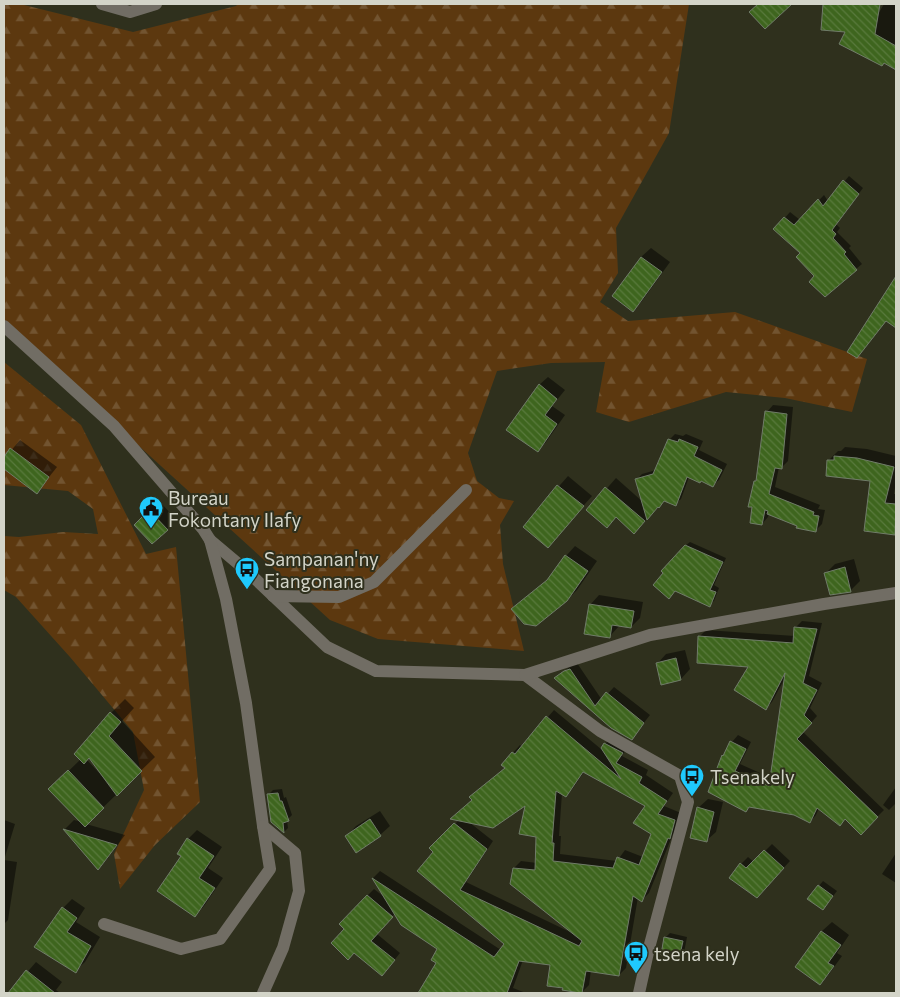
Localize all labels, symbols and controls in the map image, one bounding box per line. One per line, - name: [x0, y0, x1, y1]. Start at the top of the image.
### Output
- place label: Bureau Fokontany Ilafy: [168, 486, 301, 531]
- public building icon: Bureau Fokontany Ilafy: [138, 495, 164, 529]
- place label: Sampanan'ny Fiangonana: [264, 547, 379, 592]
- bus stop icon: Sampanan'ny Fiangonana: [234, 556, 260, 590]
- bus stop icon: Tsenakely: [679, 763, 705, 797]
- place label: Tsenakely: [710, 765, 795, 788]
- bus stop icon: tsena kely: [623, 940, 649, 974]
- place label: tsena kely: [654, 942, 740, 965]

